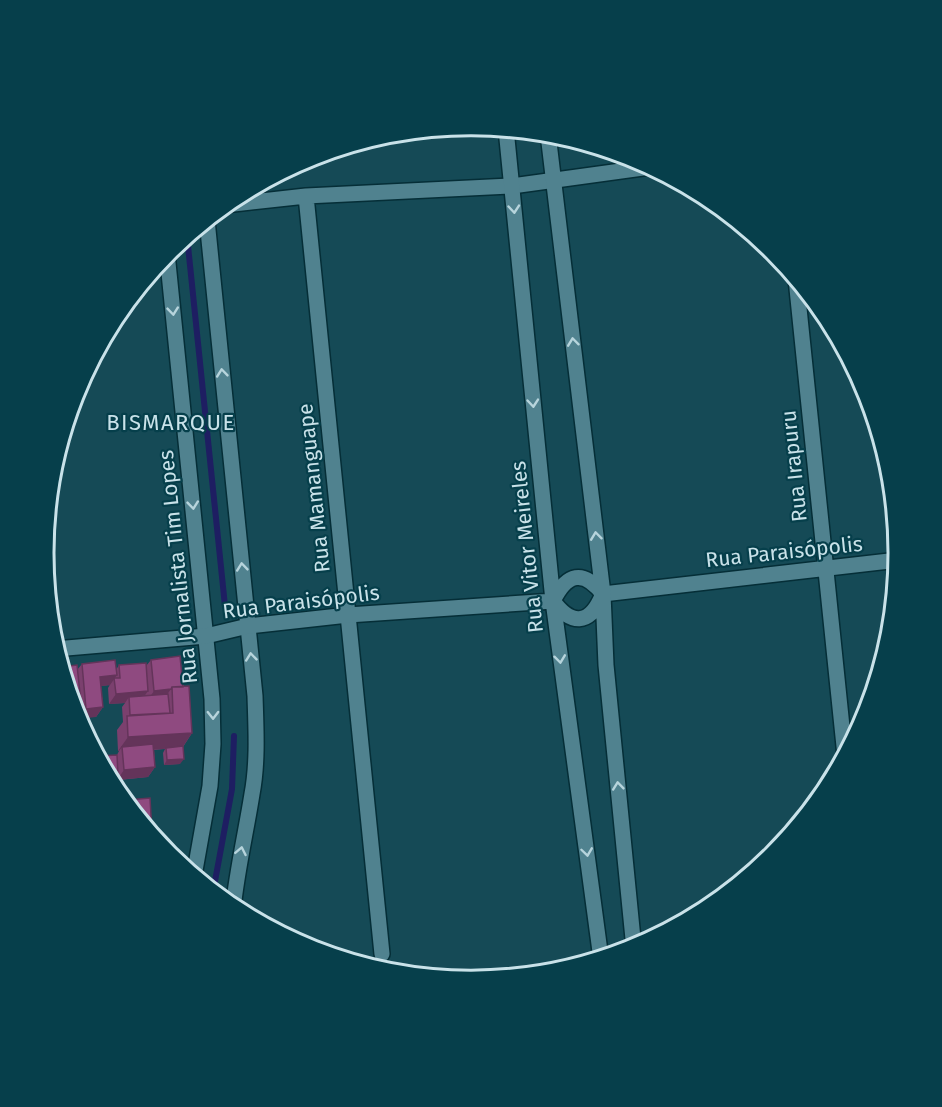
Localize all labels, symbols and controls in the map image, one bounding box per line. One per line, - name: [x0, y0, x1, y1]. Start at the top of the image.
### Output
- one-way arrow: [507, 204, 520, 213]
- one-way arrow: [166, 307, 179, 316]
- one-way arrow: [567, 337, 579, 347]
- one-way arrow: [216, 369, 229, 378]
- one-way arrow: [526, 398, 539, 407]
- street label: Rua Mamanguape: [292, 402, 336, 574]
- district label: BISMARQUE: [106, 409, 236, 436]
- street label: Rua Irapuru: [775, 409, 813, 523]
- street label: Rua Jornalista Tim Lopes: [153, 449, 203, 685]
- street label: Rua Vitor Meireles: [505, 460, 549, 634]
- one-way arrow: [186, 501, 199, 510]
- one-way arrow: [590, 531, 603, 540]
- street label: Rua Paraisópolis: [704, 531, 864, 573]
- one-way arrow: [236, 563, 249, 572]
- street label: Rua Paraisópolis: [221, 579, 381, 625]
- one-way arrow: [245, 653, 258, 662]
- one-way arrow: [553, 654, 566, 663]
- one-way arrow: [207, 711, 219, 720]
- one-way arrow: [612, 781, 625, 790]
- one-way arrow: [234, 846, 247, 856]
- one-way arrow: [580, 847, 592, 856]

